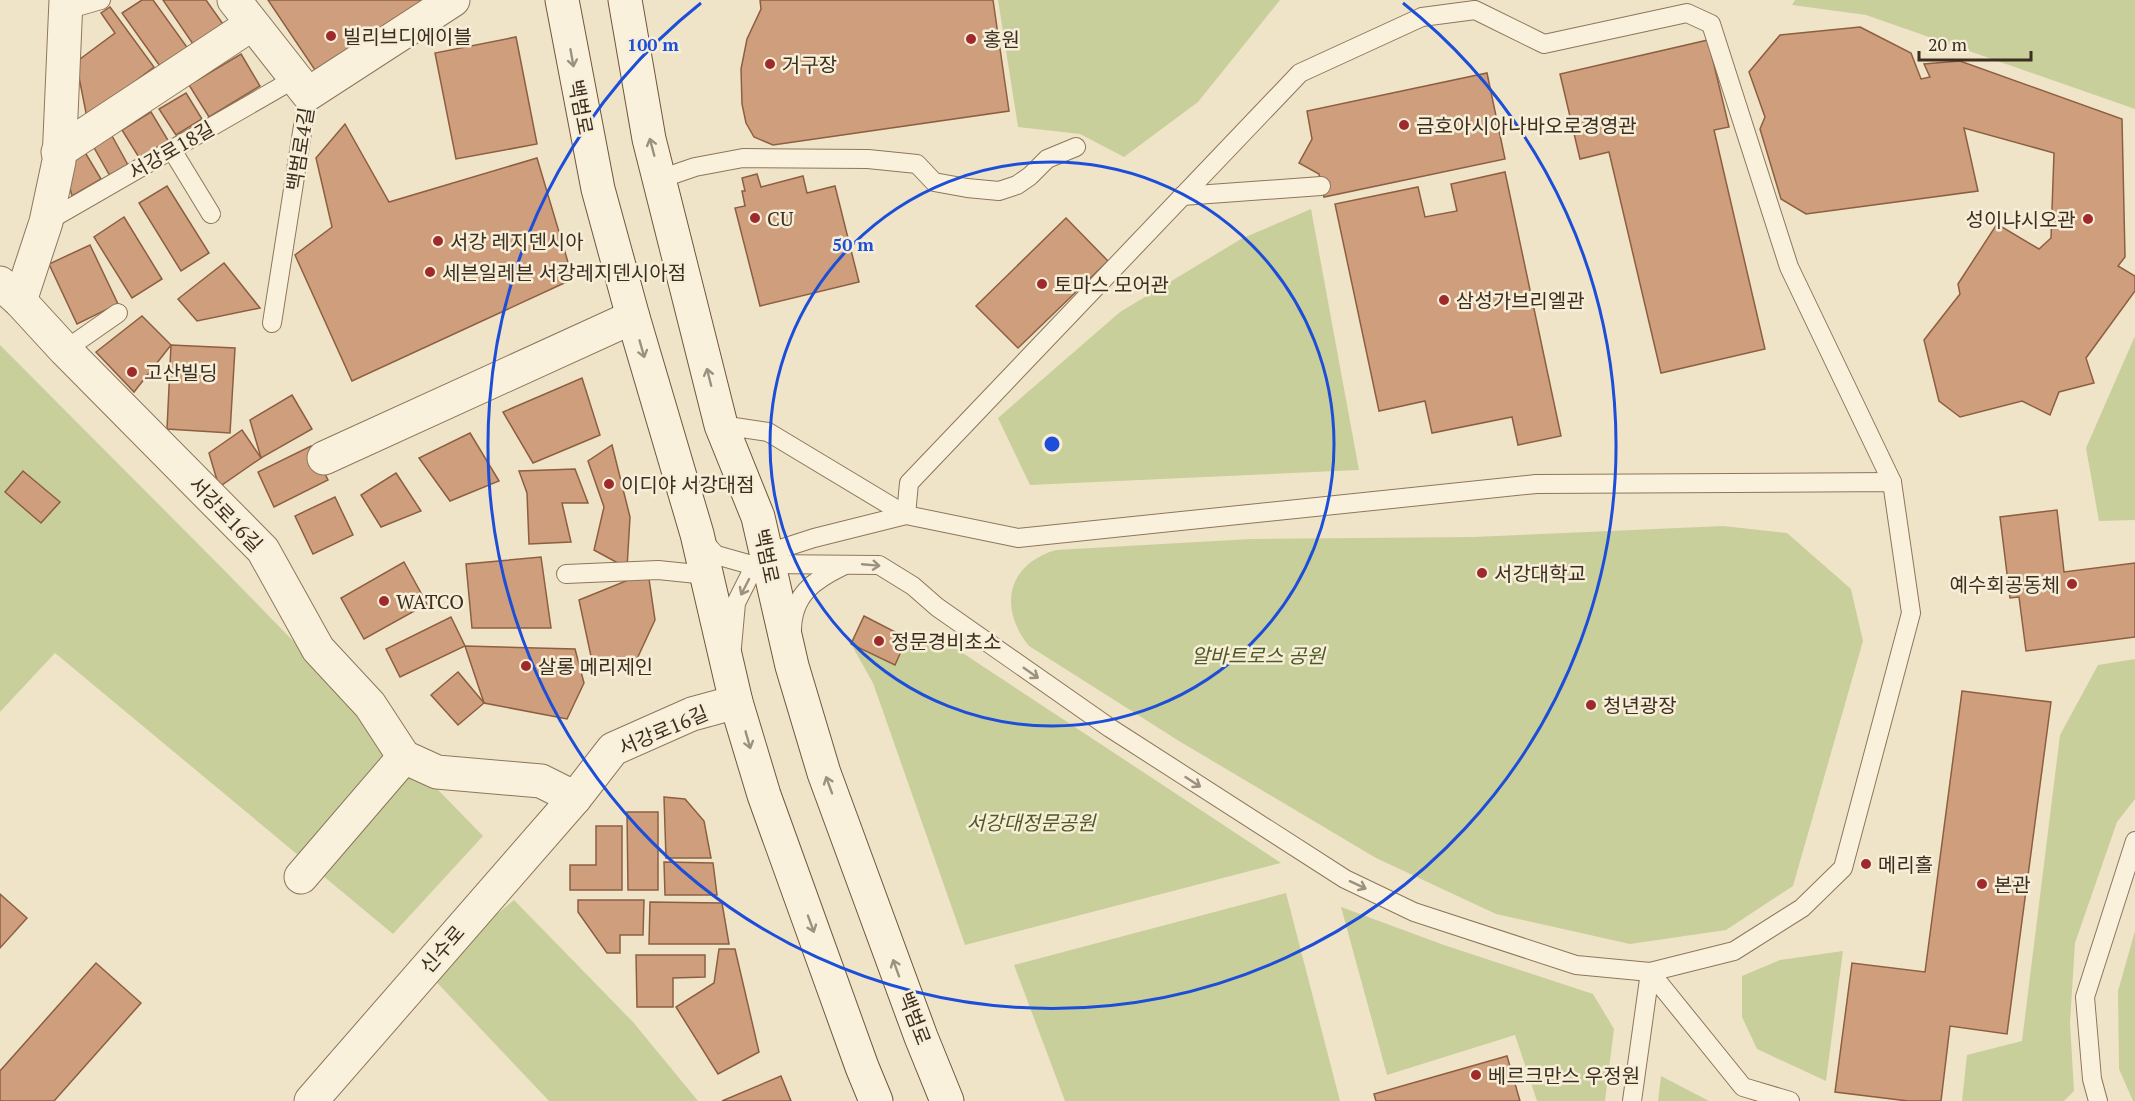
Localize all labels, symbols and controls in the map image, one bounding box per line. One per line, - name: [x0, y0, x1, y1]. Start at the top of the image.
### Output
- place label: 빌리브디에이블: [343, 23, 472, 50]
- scale bar: [1919, 24, 2032, 62]
- place label: 홍원: [983, 26, 1020, 53]
- marker: 빌리브디에이블: [324, 29, 338, 43]
- text: 100 m: [627, 32, 679, 56]
- marker: 홍원: [964, 32, 978, 46]
- text: 20 m: [1928, 32, 1968, 56]
- one-way arrow: [567, 47, 578, 67]
- place label: 거구장: [782, 51, 837, 78]
- marker: 거구장: [763, 57, 777, 71]
- street label: 백범로: [562, 77, 600, 137]
- street label: 백범로4길: [280, 105, 320, 193]
- place label: 금호아시아나바오로경영관: [1416, 112, 1637, 139]
- street label: 서강로18길: [123, 115, 219, 185]
- marker: 금호아시아나바오로경영관: [1397, 118, 1411, 132]
- one-way arrow: [645, 138, 657, 157]
- place label: CU: [767, 205, 794, 232]
- place label: 성이냐시오관: [1966, 206, 2076, 233]
- marker: CU: [748, 211, 762, 225]
- marker: 성이냐시오관: [2081, 212, 2095, 226]
- place label: 서강 레지덴시아: [450, 228, 584, 255]
- text: 50 m: [832, 232, 874, 256]
- marker: 서강 레지덴시아: [431, 234, 445, 248]
- place label: 세븐일레븐 서강레지덴시아점: [442, 259, 686, 286]
- marker: 세븐일레븐 서강레지덴시아점: [423, 265, 437, 279]
- place label: 토마스 모어관: [1054, 271, 1169, 298]
- marker: 토마스 모어관: [1035, 277, 1049, 291]
- place label: 삼성가브리엘관: [1456, 287, 1585, 314]
- marker: 삼성가브리엘관: [1437, 293, 1451, 307]
- one-way arrow: [637, 339, 648, 358]
- place label: 고산빌딩: [144, 359, 218, 386]
- marker: 고산빌딩: [125, 365, 139, 379]
- one-way arrow: [703, 368, 715, 387]
- centre of rings: [1042, 434, 1062, 454]
- street label: 서강로16길: [183, 470, 269, 558]
- place label: 이디야 서강대점: [621, 471, 755, 498]
- marker: 이디야 서강대점: [602, 477, 616, 491]
- street label: 백범로: [748, 526, 786, 586]
- one-way arrow: [861, 560, 880, 571]
- place label: 서강대학교: [1494, 560, 1586, 587]
- marker: 서강대학교: [1475, 566, 1489, 580]
- place label: 예수회공동체: [1950, 571, 2060, 598]
- one-way arrow: [738, 577, 750, 595]
- marker: 예수회공동체: [2065, 577, 2079, 591]
- place label: WATCO: [396, 588, 464, 615]
- marker: WATCO: [377, 594, 391, 608]
- place label: 정문경비초소: [891, 628, 1001, 655]
- marker: 정문경비초소: [872, 634, 886, 648]
- park label: 알바트로스 공원: [1191, 642, 1326, 669]
- place label: 살롱 메리제인: [538, 653, 653, 680]
- marker: 살롱 메리제인: [519, 659, 533, 673]
- one-way arrow: [1023, 667, 1039, 679]
- place label: 청년광장: [1603, 692, 1677, 719]
- marker: 청년광장: [1584, 698, 1598, 712]
- street label: 서강로16길: [614, 699, 712, 761]
- one-way arrow: [743, 730, 754, 749]
- one-way arrow: [822, 776, 833, 795]
- one-way arrow: [1184, 777, 1201, 789]
- park label: 서강대정문공원: [967, 809, 1097, 836]
- place label: 메리홀: [1878, 851, 1933, 878]
- marker: 메리홀: [1859, 857, 1873, 871]
- place label: 본관: [1994, 871, 2031, 898]
- marker: 본관: [1975, 877, 1989, 891]
- one-way arrow: [1349, 880, 1367, 892]
- one-way arrow: [806, 915, 817, 933]
- street label: 신수로: [414, 919, 470, 979]
- one-way arrow: [889, 959, 900, 978]
- street label: 백범로: [893, 987, 937, 1049]
- place label: 베르크만스 우정원: [1488, 1062, 1640, 1089]
- marker: 베르크만스 우정원: [1469, 1068, 1483, 1082]

